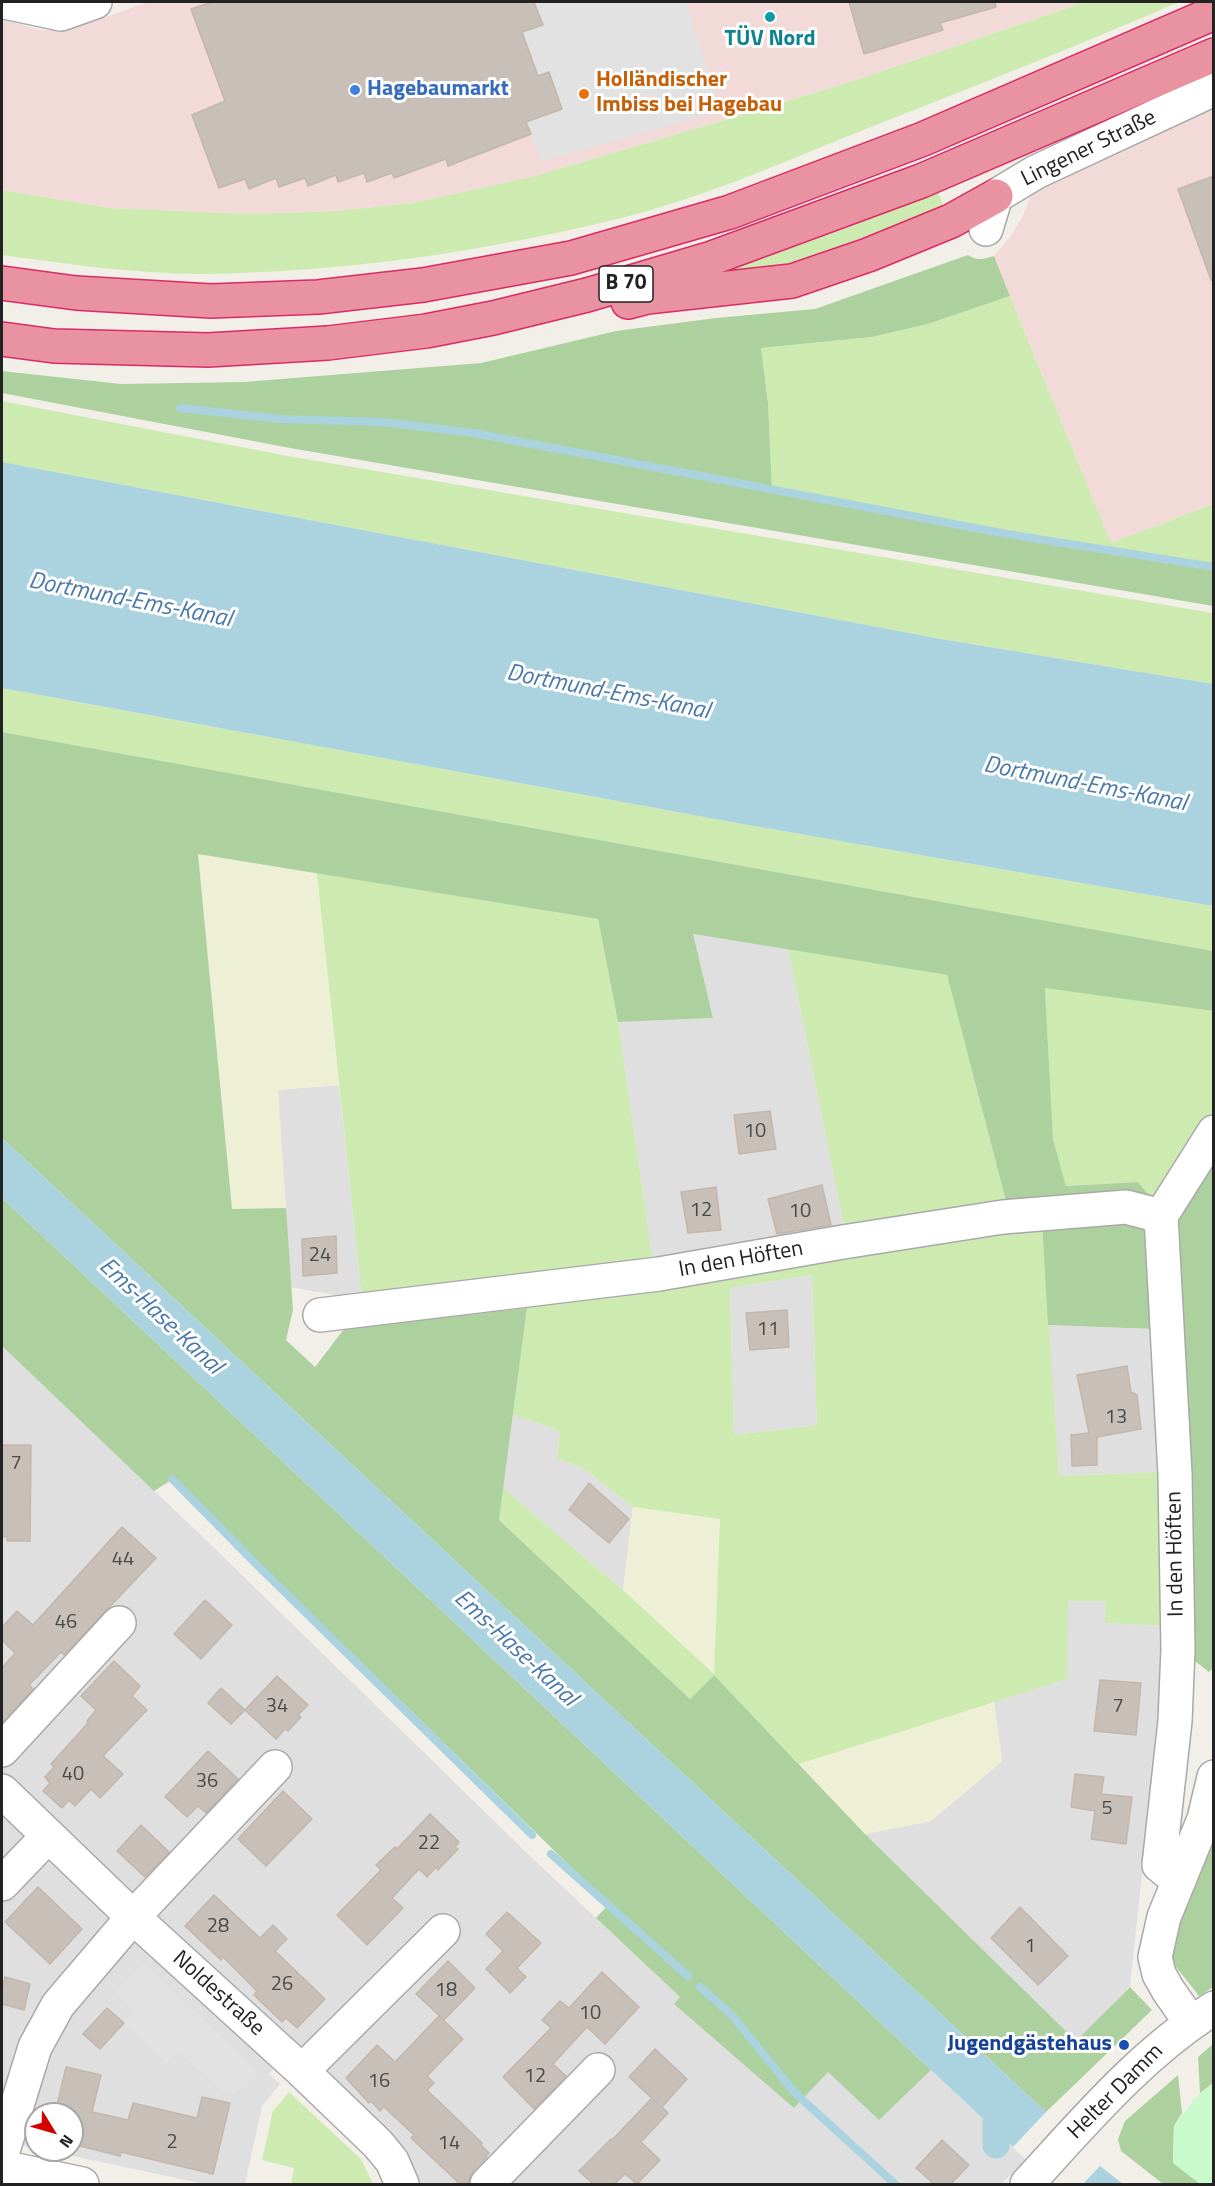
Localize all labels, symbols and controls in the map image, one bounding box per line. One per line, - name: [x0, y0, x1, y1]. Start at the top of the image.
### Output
- marker: TÜV Nord: [763, 10, 777, 24]
- place label: TÜV Nord: [724, 27, 816, 53]
- place label: Holländischer Imbiss bei Hagebau: [596, 68, 782, 119]
- place label: Hagebaumarkt: [367, 77, 509, 103]
- marker: Hagebaumarkt: [348, 83, 362, 97]
- marker: Holländischer Imbiss bei Hagebau: [577, 87, 591, 101]
- street label: Lingener Straße: [1017, 105, 1161, 193]
- road number: B 70: [599, 266, 653, 302]
- water label: Dortmund-Ems-Kanal: [26, 567, 234, 635]
- water label: Dortmund-Ems-Kanal: [504, 659, 712, 727]
- water label: Dortmund-Ems-Kanal: [981, 751, 1189, 819]
- house number: 10: [744, 1120, 766, 1144]
- house number: 12: [690, 1199, 712, 1223]
- house number: 10: [789, 1200, 811, 1224]
- street label: In den Höften: [677, 1236, 805, 1284]
- house number: 24: [309, 1244, 331, 1268]
- water label: Ems-Hase-Kanal: [92, 1253, 228, 1381]
- house number: 11: [757, 1318, 779, 1342]
- house number: 13: [1105, 1406, 1127, 1430]
- house number: 7: [10, 1452, 22, 1476]
- street label: In den Höften: [1162, 1491, 1190, 1617]
- house number: 44: [112, 1548, 134, 1572]
- water label: Ems-Hase-Kanal: [447, 1585, 583, 1713]
- house number: 46: [55, 1611, 77, 1635]
- house number: 34: [266, 1695, 288, 1719]
- house number: 7: [1112, 1695, 1124, 1719]
- house number: 40: [62, 1763, 84, 1787]
- house number: 36: [196, 1770, 218, 1794]
- house number: 5: [1101, 1797, 1113, 1821]
- house number: 22: [418, 1832, 440, 1856]
- house number: 28: [207, 1915, 229, 1939]
- house number: 1: [1024, 1935, 1036, 1959]
- street label: Noldestraße: [167, 1946, 269, 2042]
- house number: 26: [271, 1973, 293, 1997]
- house number: 18: [435, 1979, 457, 2003]
- house number: 10: [579, 2002, 601, 2026]
- place label: Jugendgästehaus: [947, 2032, 1112, 2058]
- marker: Jugendgästehaus: [1117, 2038, 1131, 2052]
- street label: Helter Damm: [1063, 2039, 1169, 2145]
- house number: 12: [524, 2065, 546, 2089]
- house number: 16: [368, 2070, 390, 2094]
- north arrow: [24, 2102, 84, 2162]
- text: N: [54, 2130, 80, 2153]
- house number: 2: [166, 2131, 178, 2155]
- house number: 14: [438, 2132, 460, 2156]

